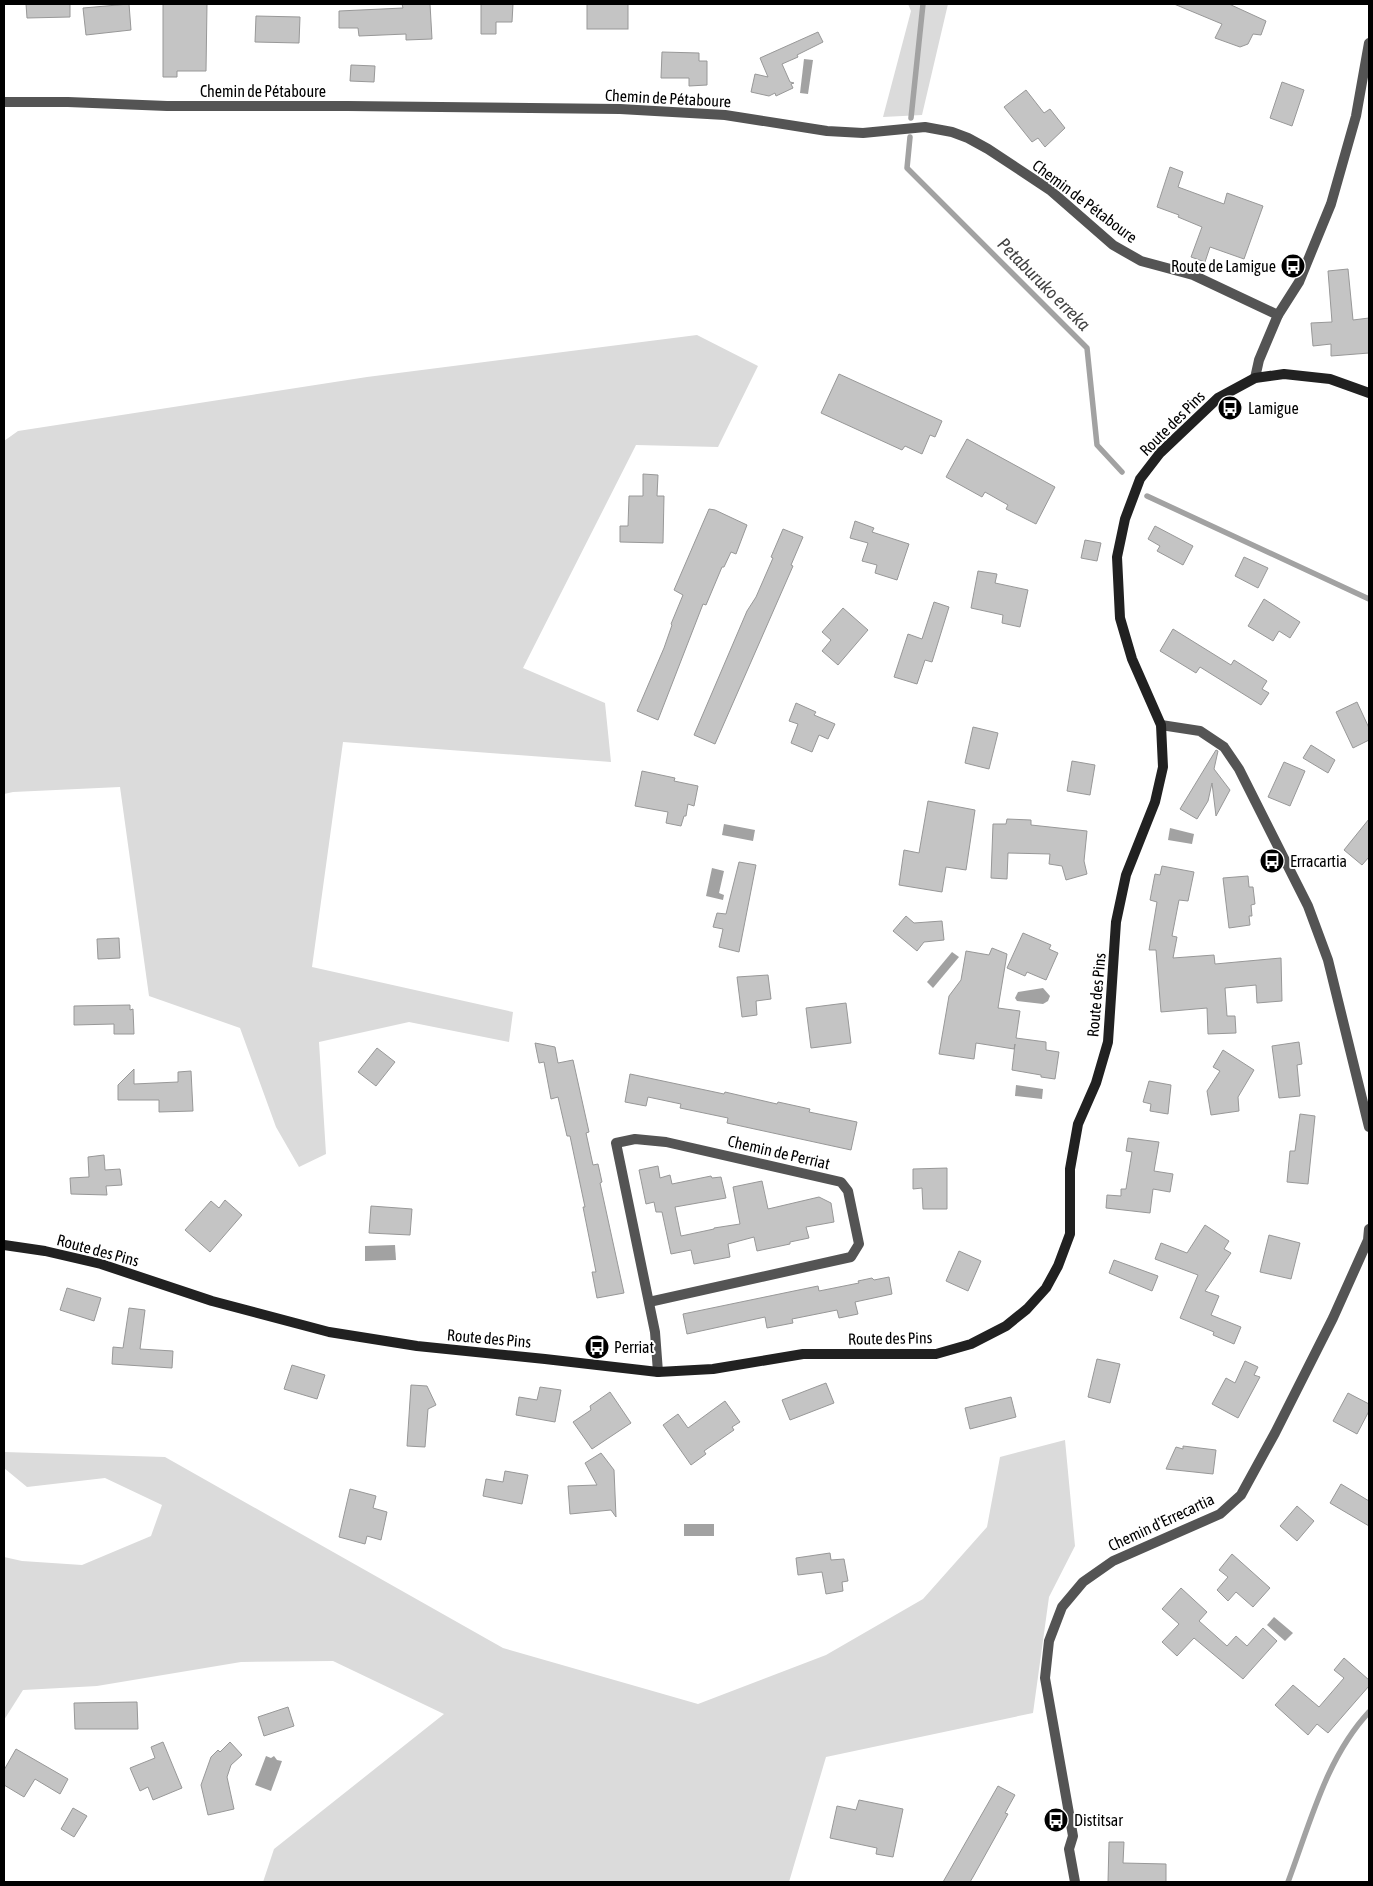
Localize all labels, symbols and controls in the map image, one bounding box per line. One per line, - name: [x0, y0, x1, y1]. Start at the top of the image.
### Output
- street label: Chemin de Pétaboure: [200, 82, 326, 100]
- street label: Chemin de Pétaboure: [604, 86, 732, 110]
- street label: Chemin de Pétaboure: [1029, 156, 1141, 246]
- water label: Petaburuko erreka: [993, 233, 1095, 335]
- bus stop icon: Route de Lamigue: [1280, 253, 1306, 279]
- place label: Route de Lamigue: [1171, 257, 1276, 276]
- street label: Route des Pins: [1136, 387, 1208, 459]
- bus stop icon: Lamigue: [1217, 395, 1243, 421]
- place label: Lamigue: [1248, 399, 1299, 418]
- bus stop icon: Erracartia: [1259, 848, 1285, 874]
- place label: Erracartia: [1290, 852, 1347, 870]
- street label: Route des Pins: [1083, 952, 1109, 1038]
- street label: Chemin de Perriat: [726, 1131, 832, 1173]
- street label: Route des Pins: [55, 1230, 141, 1270]
- street label: Route des Pins: [446, 1325, 532, 1351]
- street label: Route des Pins: [848, 1328, 933, 1348]
- bus stop icon: Perriat: [584, 1334, 610, 1360]
- place label: Perriat: [614, 1338, 655, 1356]
- street label: Chemin d'Errecartia: [1105, 1490, 1217, 1554]
- bus stop icon: Distitsar: [1043, 1807, 1069, 1833]
- place label: Distitsar: [1074, 1811, 1123, 1829]

